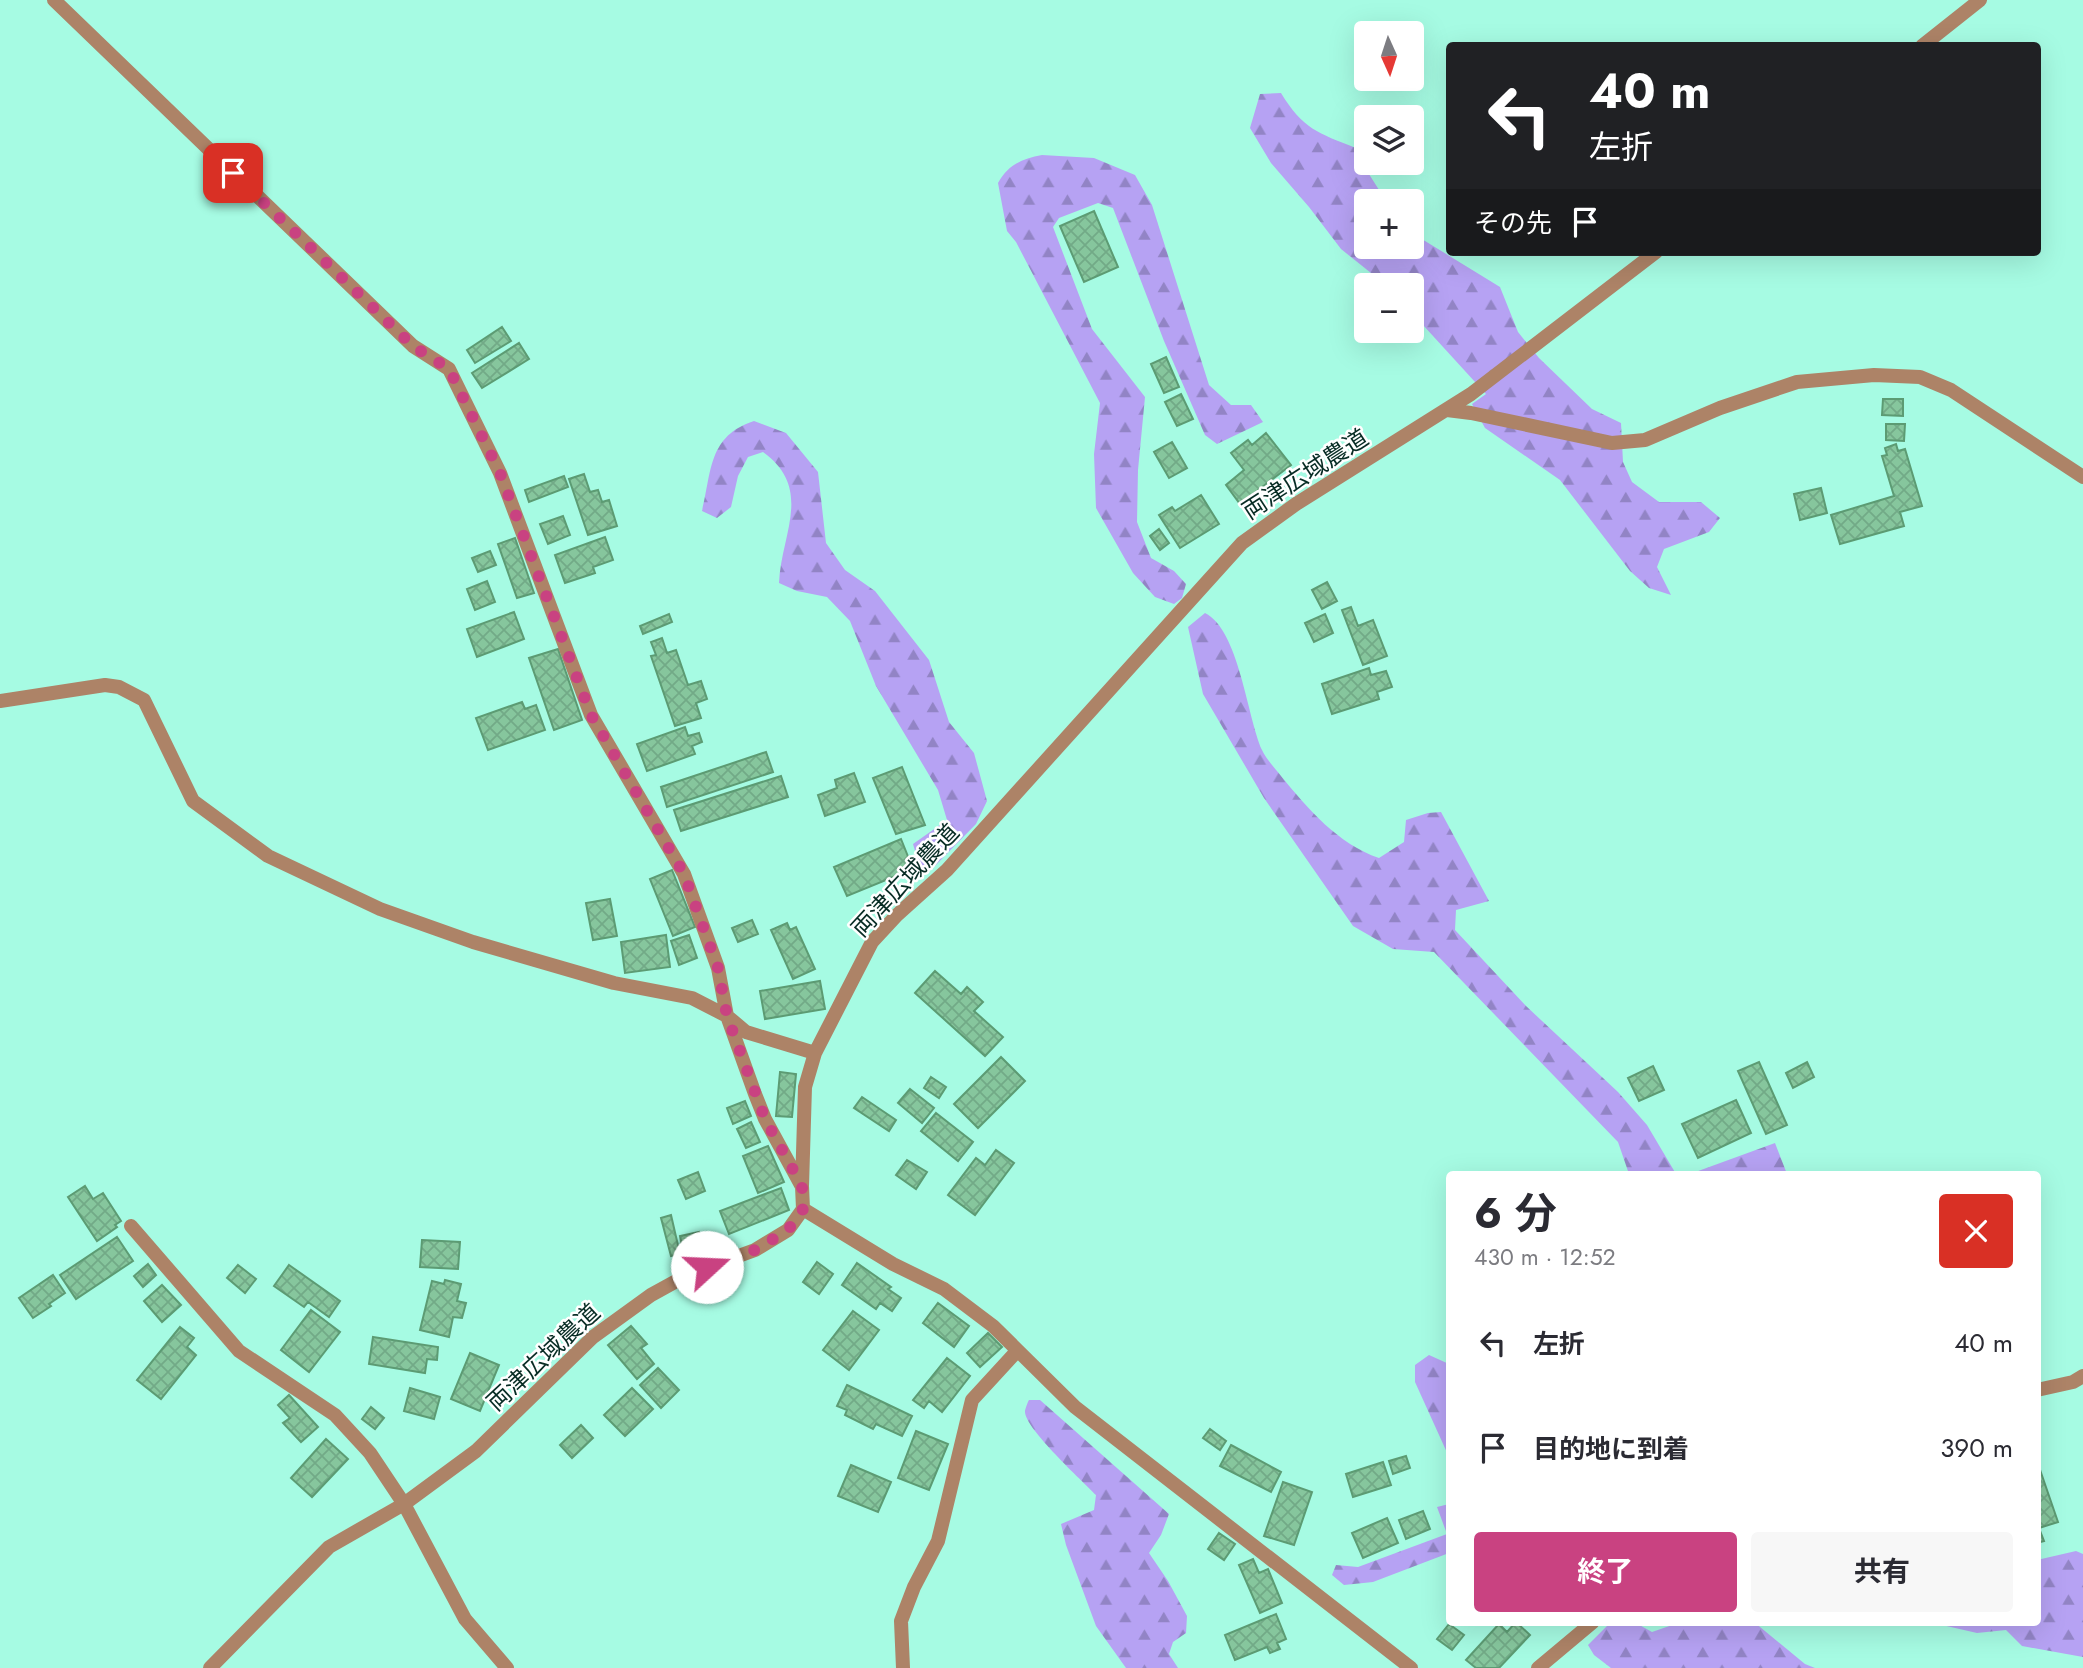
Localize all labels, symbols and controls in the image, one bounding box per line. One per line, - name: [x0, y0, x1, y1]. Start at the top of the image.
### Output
- north arrow: [1354, 21, 1424, 91]
- map controls: [1354, 21, 1424, 343]
- text: 40 m: [1589, 56, 1711, 126]
- icon: left: [1474, 70, 1565, 161]
- button: layers: [1354, 105, 1424, 175]
- text: 左折: [1589, 124, 1653, 170]
- pin: [203, 143, 263, 203]
- icon: arrive: [214, 154, 252, 192]
- button: +: [1354, 189, 1424, 259]
- icon: arrive: [1566, 203, 1604, 241]
- text: その先: [1474, 204, 1552, 242]
- button: −: [1354, 273, 1424, 343]
- street label: 両津広域農道: [1235, 420, 1375, 528]
- street label: 両津広域農道: [843, 815, 967, 945]
- text: 6 分: [1474, 1183, 1557, 1244]
- button: close: [1939, 1194, 2013, 1268]
- position arrow: [670, 1230, 744, 1304]
- text: 430 m · 12:52: [1474, 1240, 1616, 1274]
- street label: 両津広域農道: [478, 1295, 608, 1419]
- icon: left: [1474, 1324, 1512, 1362]
- text: 40 m: [1954, 1324, 2013, 1362]
- text: 左折: [1533, 1325, 1585, 1363]
- icon: arrive: [1474, 1429, 1512, 1467]
- text: 390 m: [1940, 1429, 2013, 1467]
- text: 目的地に到着: [1533, 1430, 1689, 1468]
- button: 終了: [1474, 1532, 1737, 1612]
- button: 共有: [1751, 1532, 2013, 1612]

